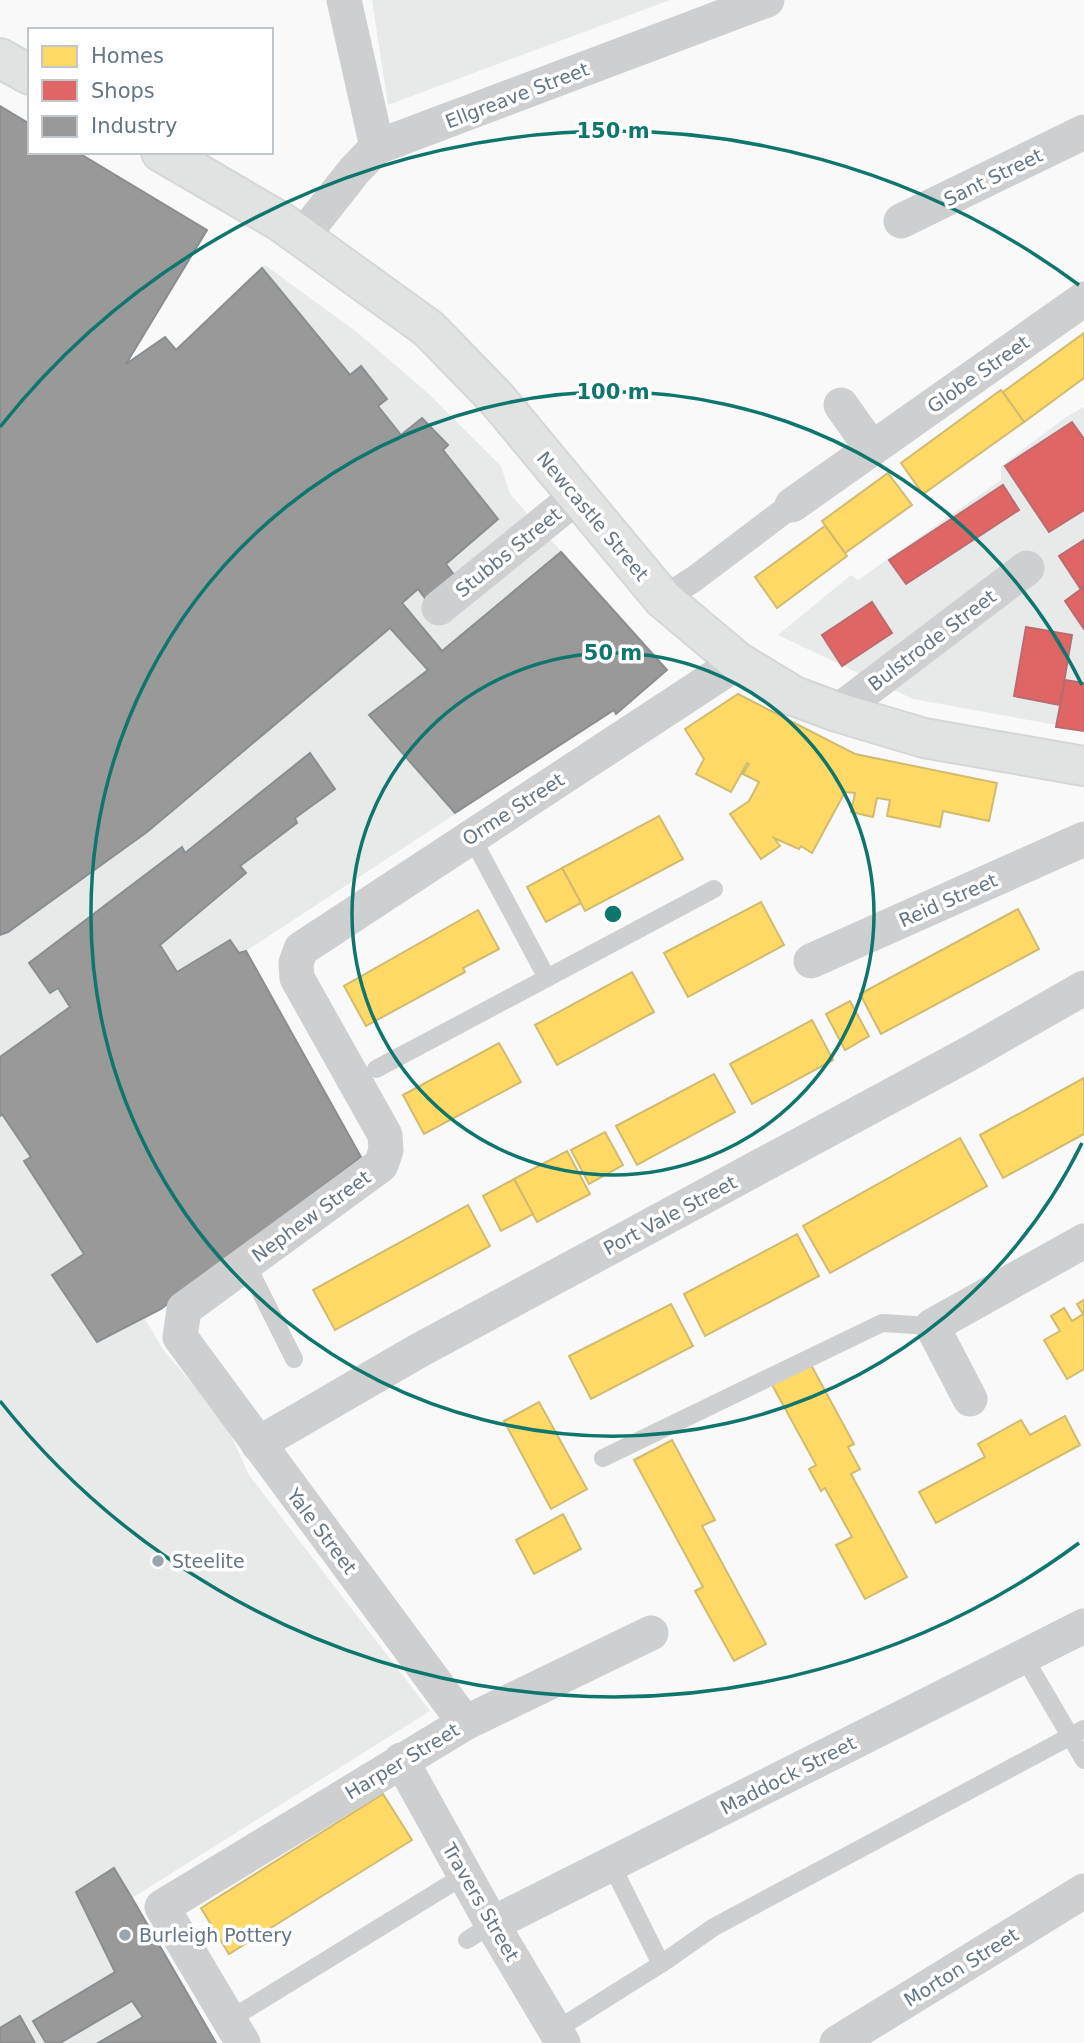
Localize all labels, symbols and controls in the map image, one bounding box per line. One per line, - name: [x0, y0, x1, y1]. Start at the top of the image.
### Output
- legend: [28, 28, 273, 154]
- text: Homes: [91, 44, 164, 68]
- street label: Ellgreave Street: [442, 57, 592, 133]
- text: Shops: [91, 79, 155, 103]
- text: Industry: [91, 114, 177, 138]
- text: 150 m: [576, 119, 650, 143]
- street label: Sant Street: [940, 144, 1046, 210]
- street label: Globe Street: [923, 331, 1033, 417]
- text: 100 m: [576, 380, 650, 404]
- street label: Newcastle Street: [533, 447, 653, 585]
- street label: Stubbs Street: [451, 503, 565, 601]
- street label: Bulstrode Street: [864, 585, 1000, 695]
- text: 50 m: [584, 641, 642, 665]
- street label: Orme Street: [458, 768, 568, 850]
- street label: Reid Street: [895, 869, 1001, 931]
- centre of rings: [601, 902, 625, 926]
- street label: Nephew Street: [247, 1166, 375, 1266]
- street label: Port Vale Street: [600, 1171, 740, 1259]
- street label: Yale Street: [282, 1483, 361, 1578]
- place label: Steelite: [172, 1550, 245, 1572]
- marker: Steelite: [150, 1553, 166, 1569]
- street label: Harper Street: [341, 1718, 463, 1804]
- street label: Maddock Street: [717, 1731, 859, 1819]
- street label: Travers Street: [438, 1838, 524, 1965]
- street label: Morton Street: [900, 1923, 1022, 2011]
- place label: Burleigh Pottery: [139, 1924, 292, 1946]
- marker: Burleigh Pottery: [117, 1927, 133, 1943]

